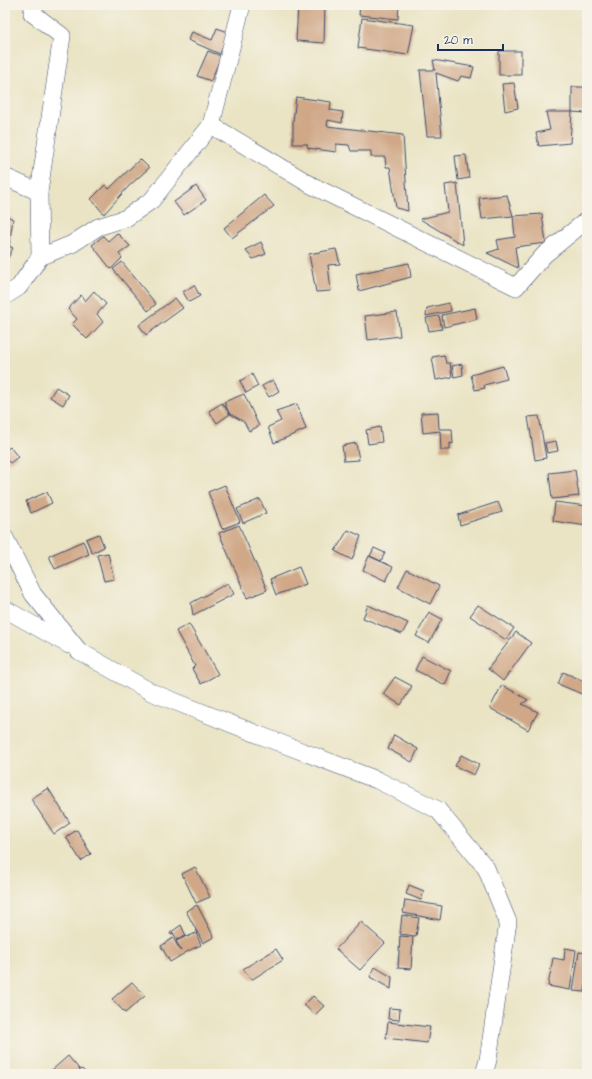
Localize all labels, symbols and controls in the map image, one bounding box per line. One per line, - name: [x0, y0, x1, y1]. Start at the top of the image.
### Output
- scale bar: [438, 26, 503, 52]
- text: 20 m: [444, 32, 473, 49]

